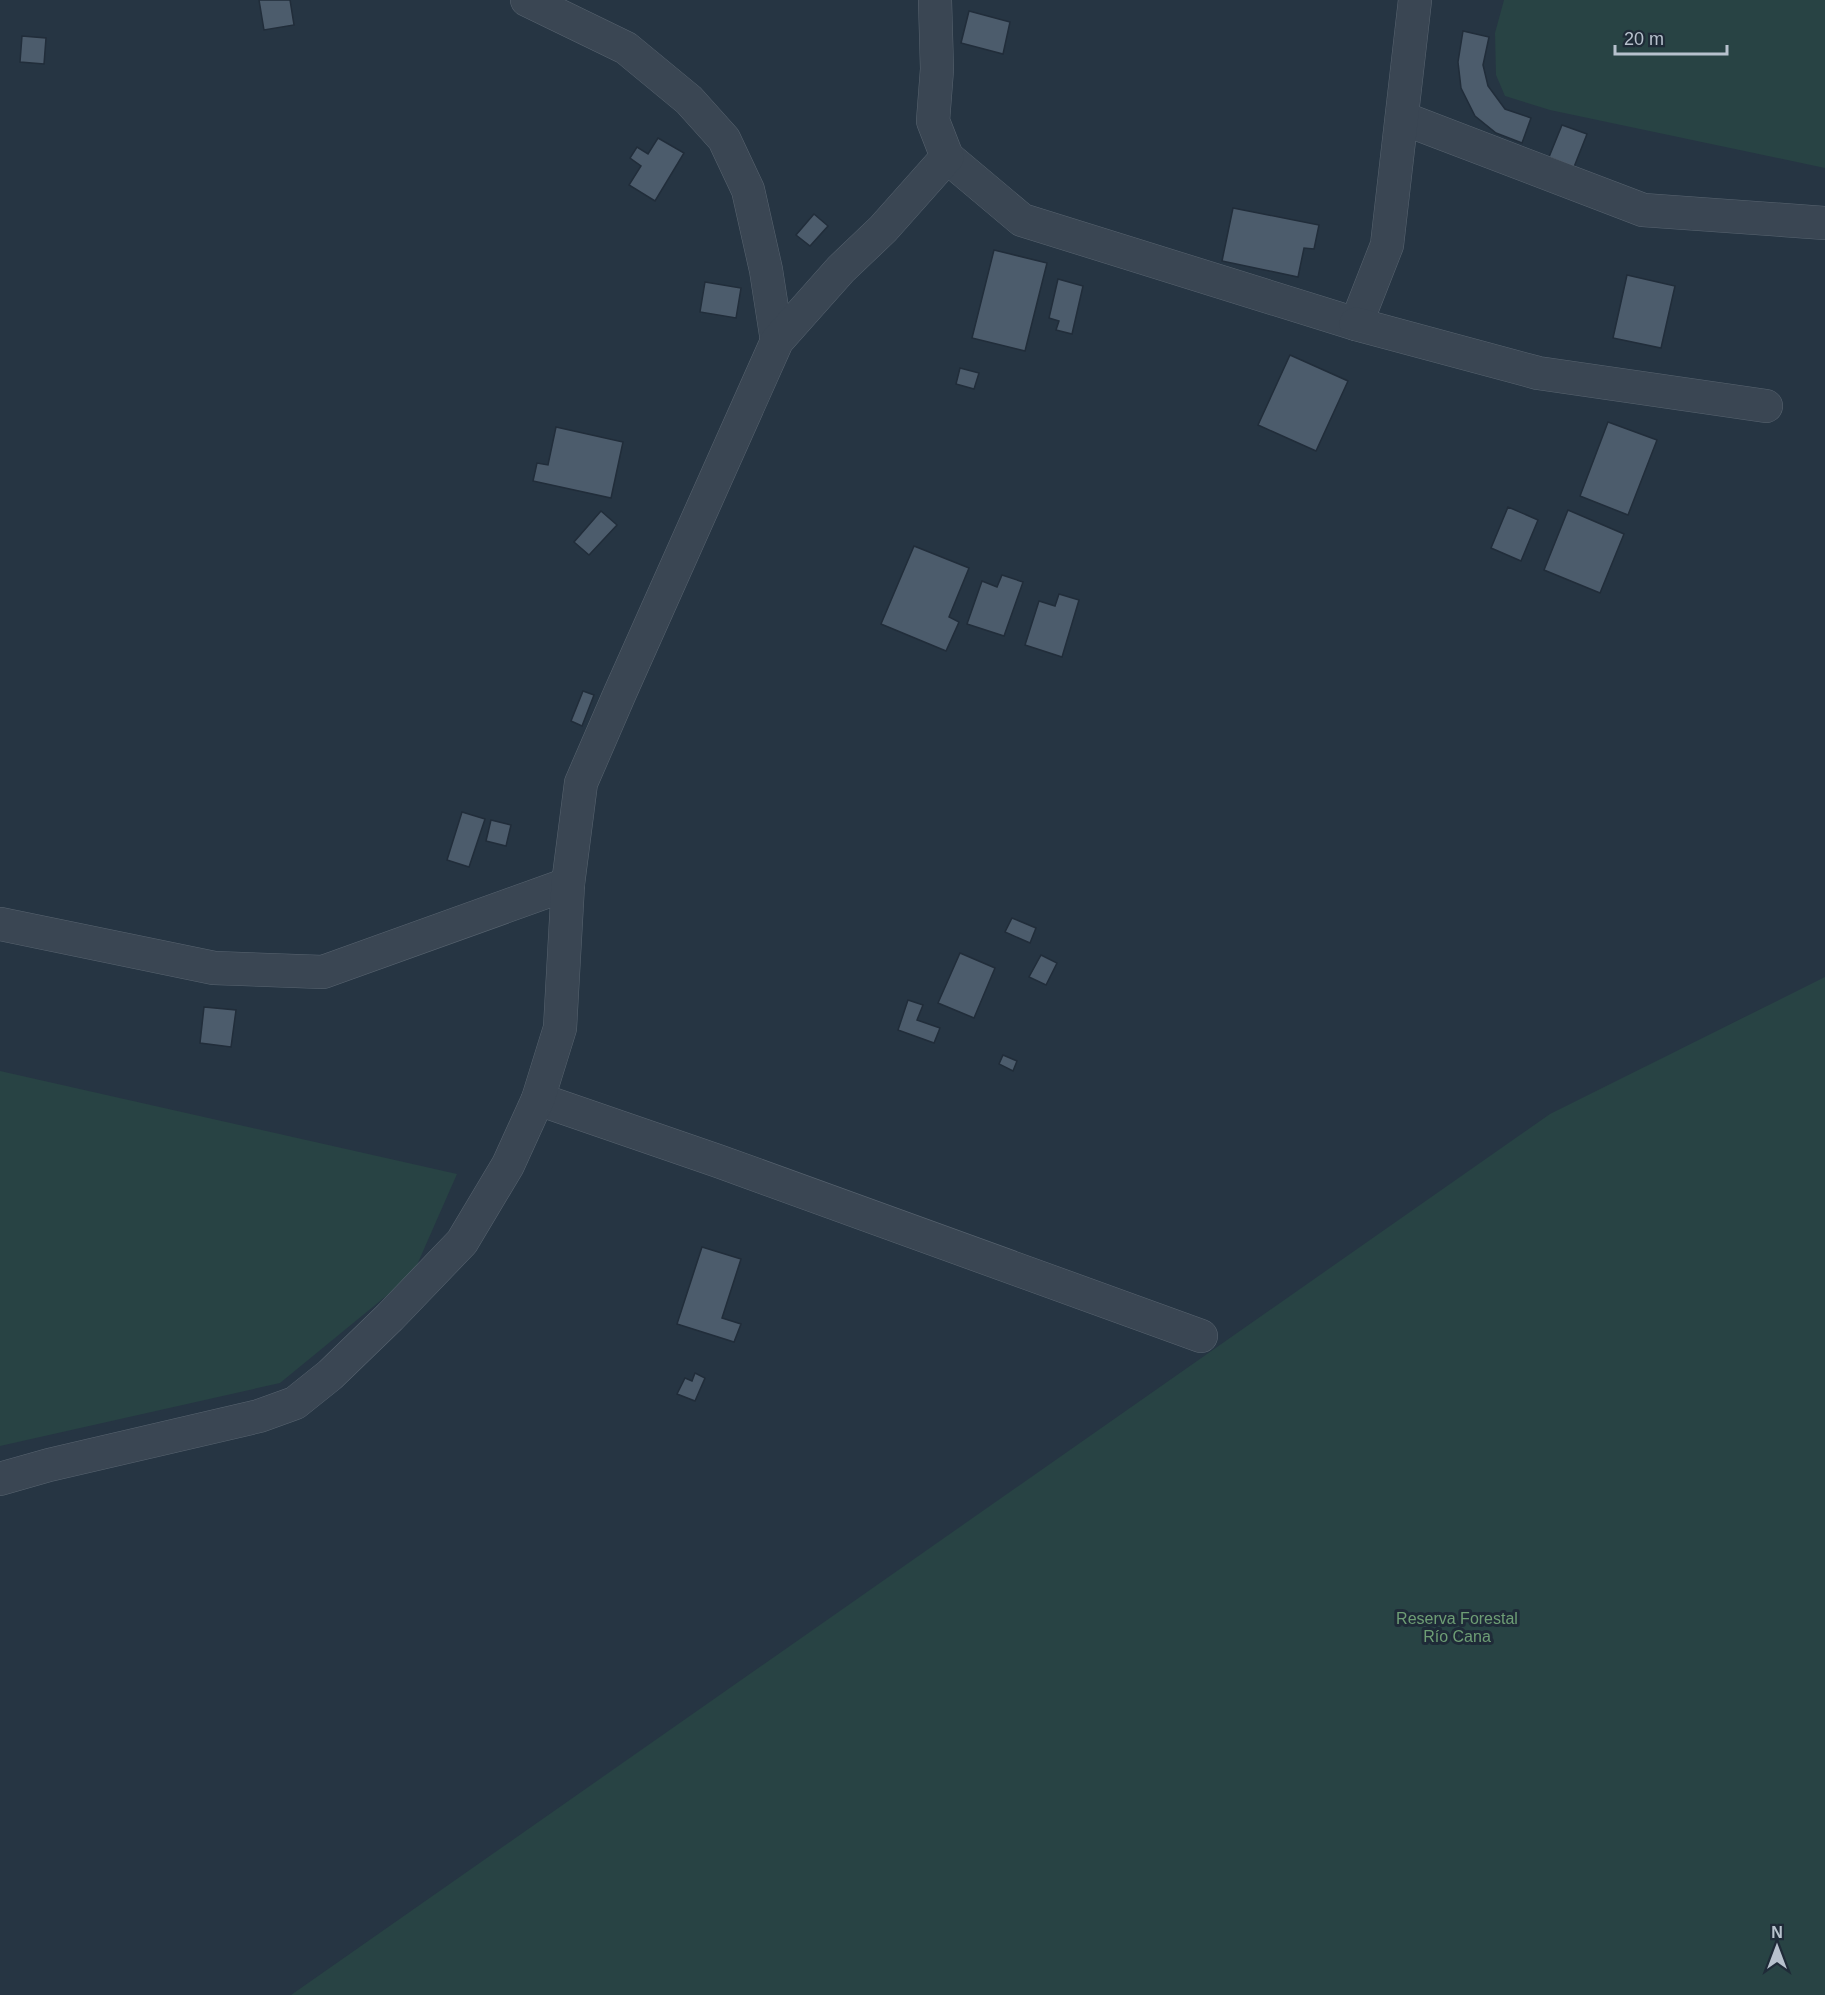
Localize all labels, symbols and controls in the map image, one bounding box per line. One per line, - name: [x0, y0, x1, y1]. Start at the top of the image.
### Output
- scale bar: [1615, 18, 1728, 56]
- text: 20 m: [1624, 29, 1664, 49]
- park label: Reserva Forestal Río Cana: [1396, 1610, 1518, 1645]
- north arrow: [1747, 1917, 1807, 1977]
- text: N: [1771, 1924, 1783, 1941]

